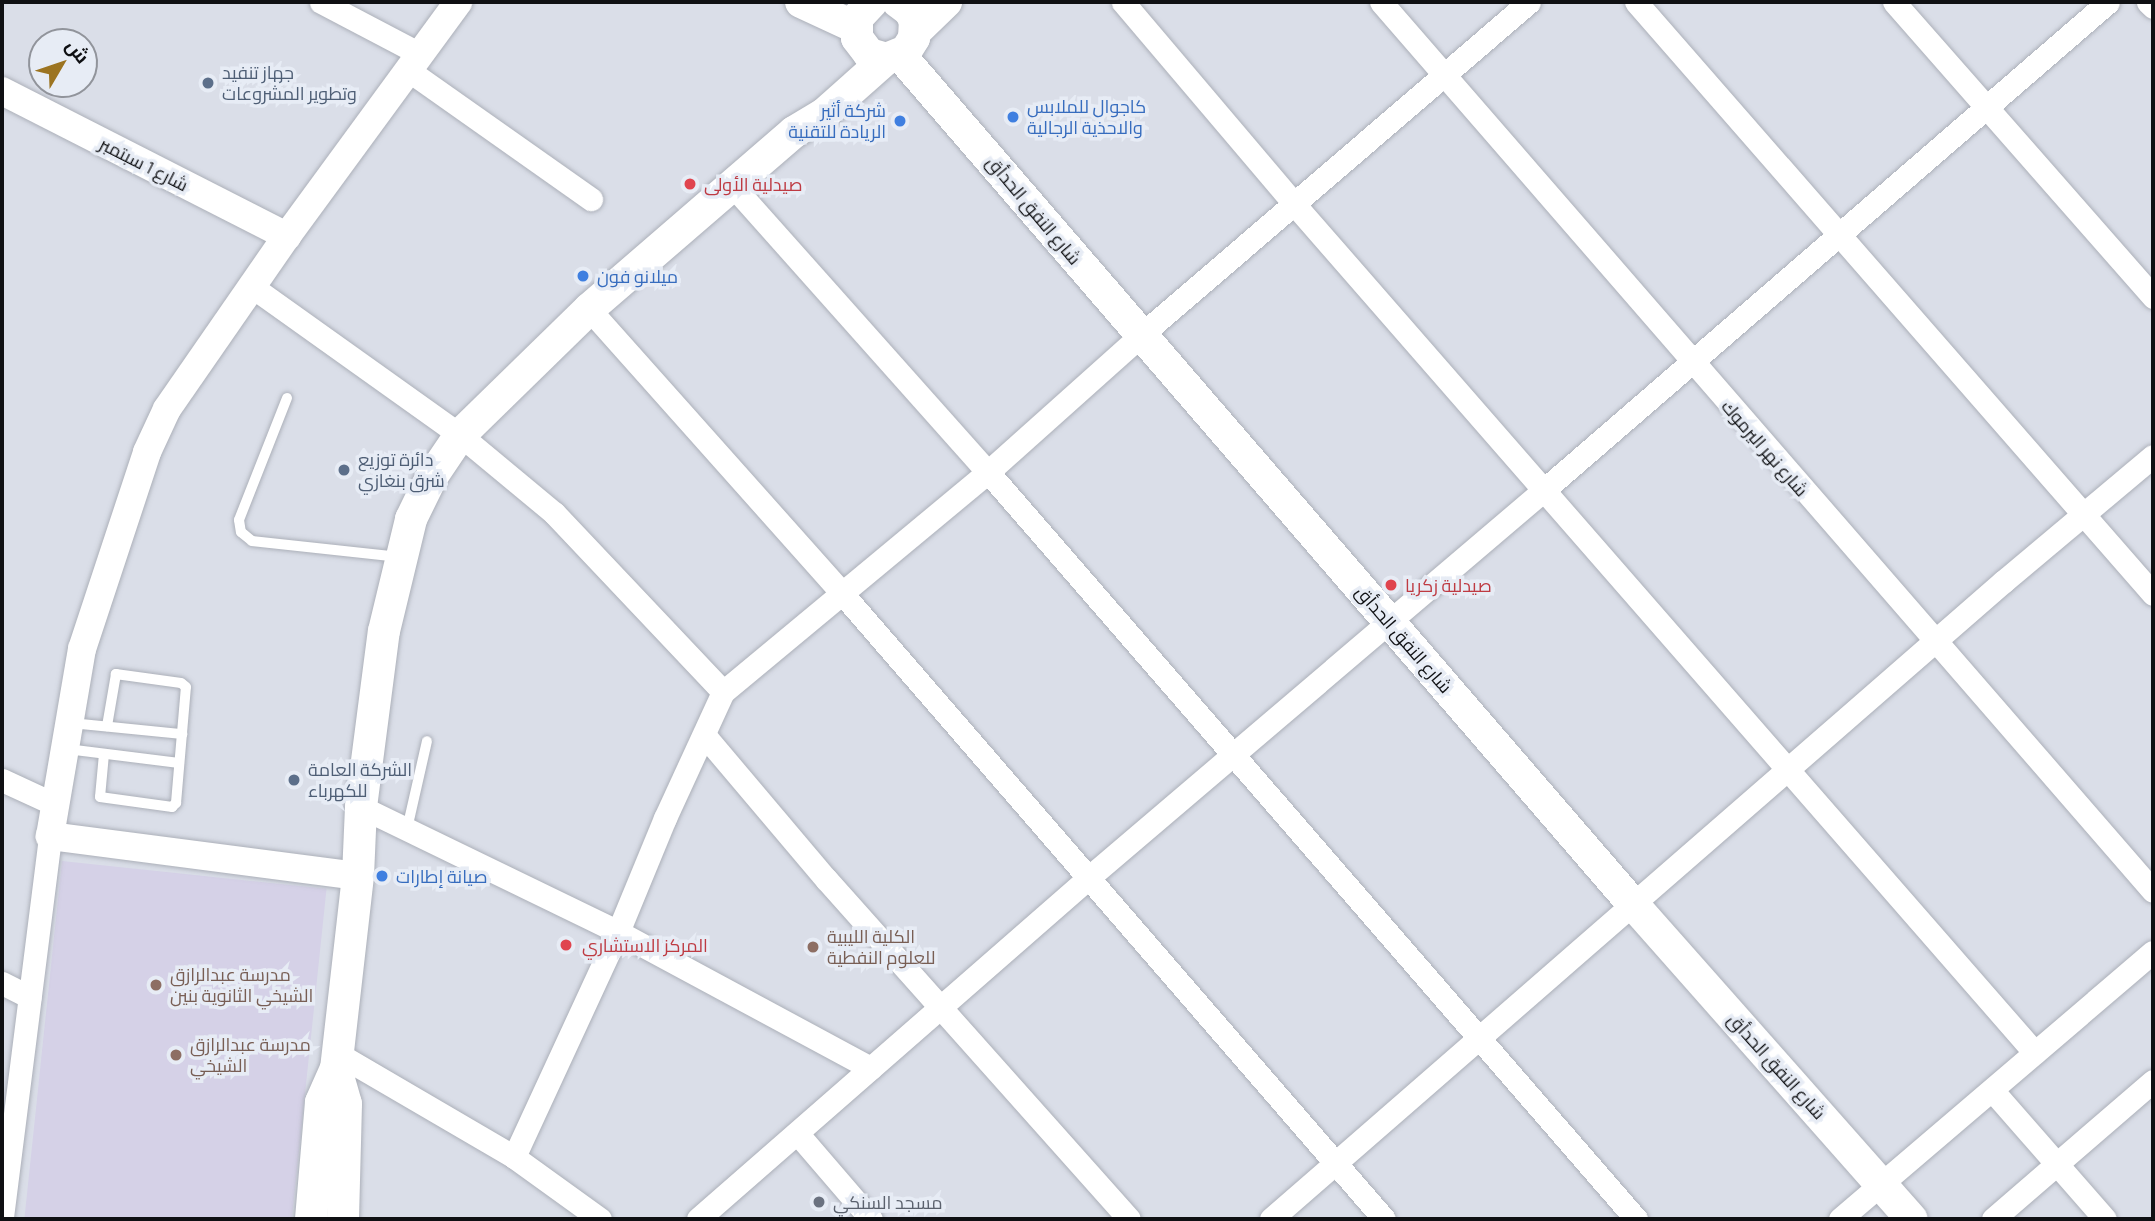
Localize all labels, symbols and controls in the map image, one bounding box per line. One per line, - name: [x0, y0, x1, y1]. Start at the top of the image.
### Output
- north arrow: [28, 28, 98, 98]
- text: ش: [62, 34, 95, 67]
- place label: جهاز تنفيد وتطوير المشروعات: [222, 62, 357, 104]
- marker: جهاز تنفيد وتطوير المشروعات: [200, 75, 216, 91]
- place label: كاجوال للملابس والاحذية الرجالية: [1027, 96, 1146, 138]
- place label: شركة أثير الريادة للتقنية: [788, 100, 886, 142]
- marker: كاجوال للملابس والاحذية الرجالية: [1005, 109, 1021, 125]
- marker: شركة أثير الريادة للتقنية: [892, 113, 908, 129]
- street label: شارع 1 سبتمبر: [96, 132, 192, 196]
- street label: شارع النفق الحدأق: [982, 151, 1086, 269]
- place label: صيدلية الأولى: [704, 173, 803, 195]
- marker: صيدلية الأولى: [682, 176, 698, 192]
- place label: ميلانو فون: [597, 265, 678, 287]
- marker: ميلانو فون: [575, 268, 591, 284]
- street label: شارع نهر اليرموك: [1717, 395, 1813, 501]
- place label: دائرة توزيع شرق بنغازي: [358, 449, 445, 491]
- marker: دائرة توزيع شرق بنغازي: [336, 462, 352, 478]
- place label: صيدلية زكريا: [1405, 574, 1492, 596]
- marker: صيدلية زكريا: [1383, 577, 1399, 593]
- street label: شارع النفق الحدأق: [1351, 581, 1457, 697]
- place label: الشركة العامة للكهرباء: [308, 759, 412, 802]
- marker: الشركة العامة للكهرباء: [286, 772, 302, 788]
- place label: صيانة إطارات: [396, 865, 487, 887]
- marker: صيانة إطارات: [374, 868, 390, 884]
- place label: الكلية الليبية للعلوم النفطية: [827, 926, 935, 968]
- place label: المركز الاستشاري: [582, 934, 708, 956]
- marker: المركز الاستشاري: [556, 935, 576, 955]
- marker: الكلية الليبية للعلوم النفطية: [805, 939, 821, 955]
- place label: مدرسة عبدالرازق الشيخي الثانوية بنين: [170, 964, 313, 1006]
- marker: مدرسة عبدالرازق الشيخي الثانوية بنين: [148, 977, 164, 993]
- street label: شارع النفق الحدأق: [1724, 1008, 1830, 1124]
- place label: مدرسة عبدالرازق الشيخي: [190, 1034, 311, 1076]
- marker: مدرسة عبدالرازق الشيخي: [168, 1047, 184, 1063]
- place label: مسجد السنكي: [833, 1191, 942, 1213]
- marker: مسجد السنكي: [811, 1194, 827, 1210]

